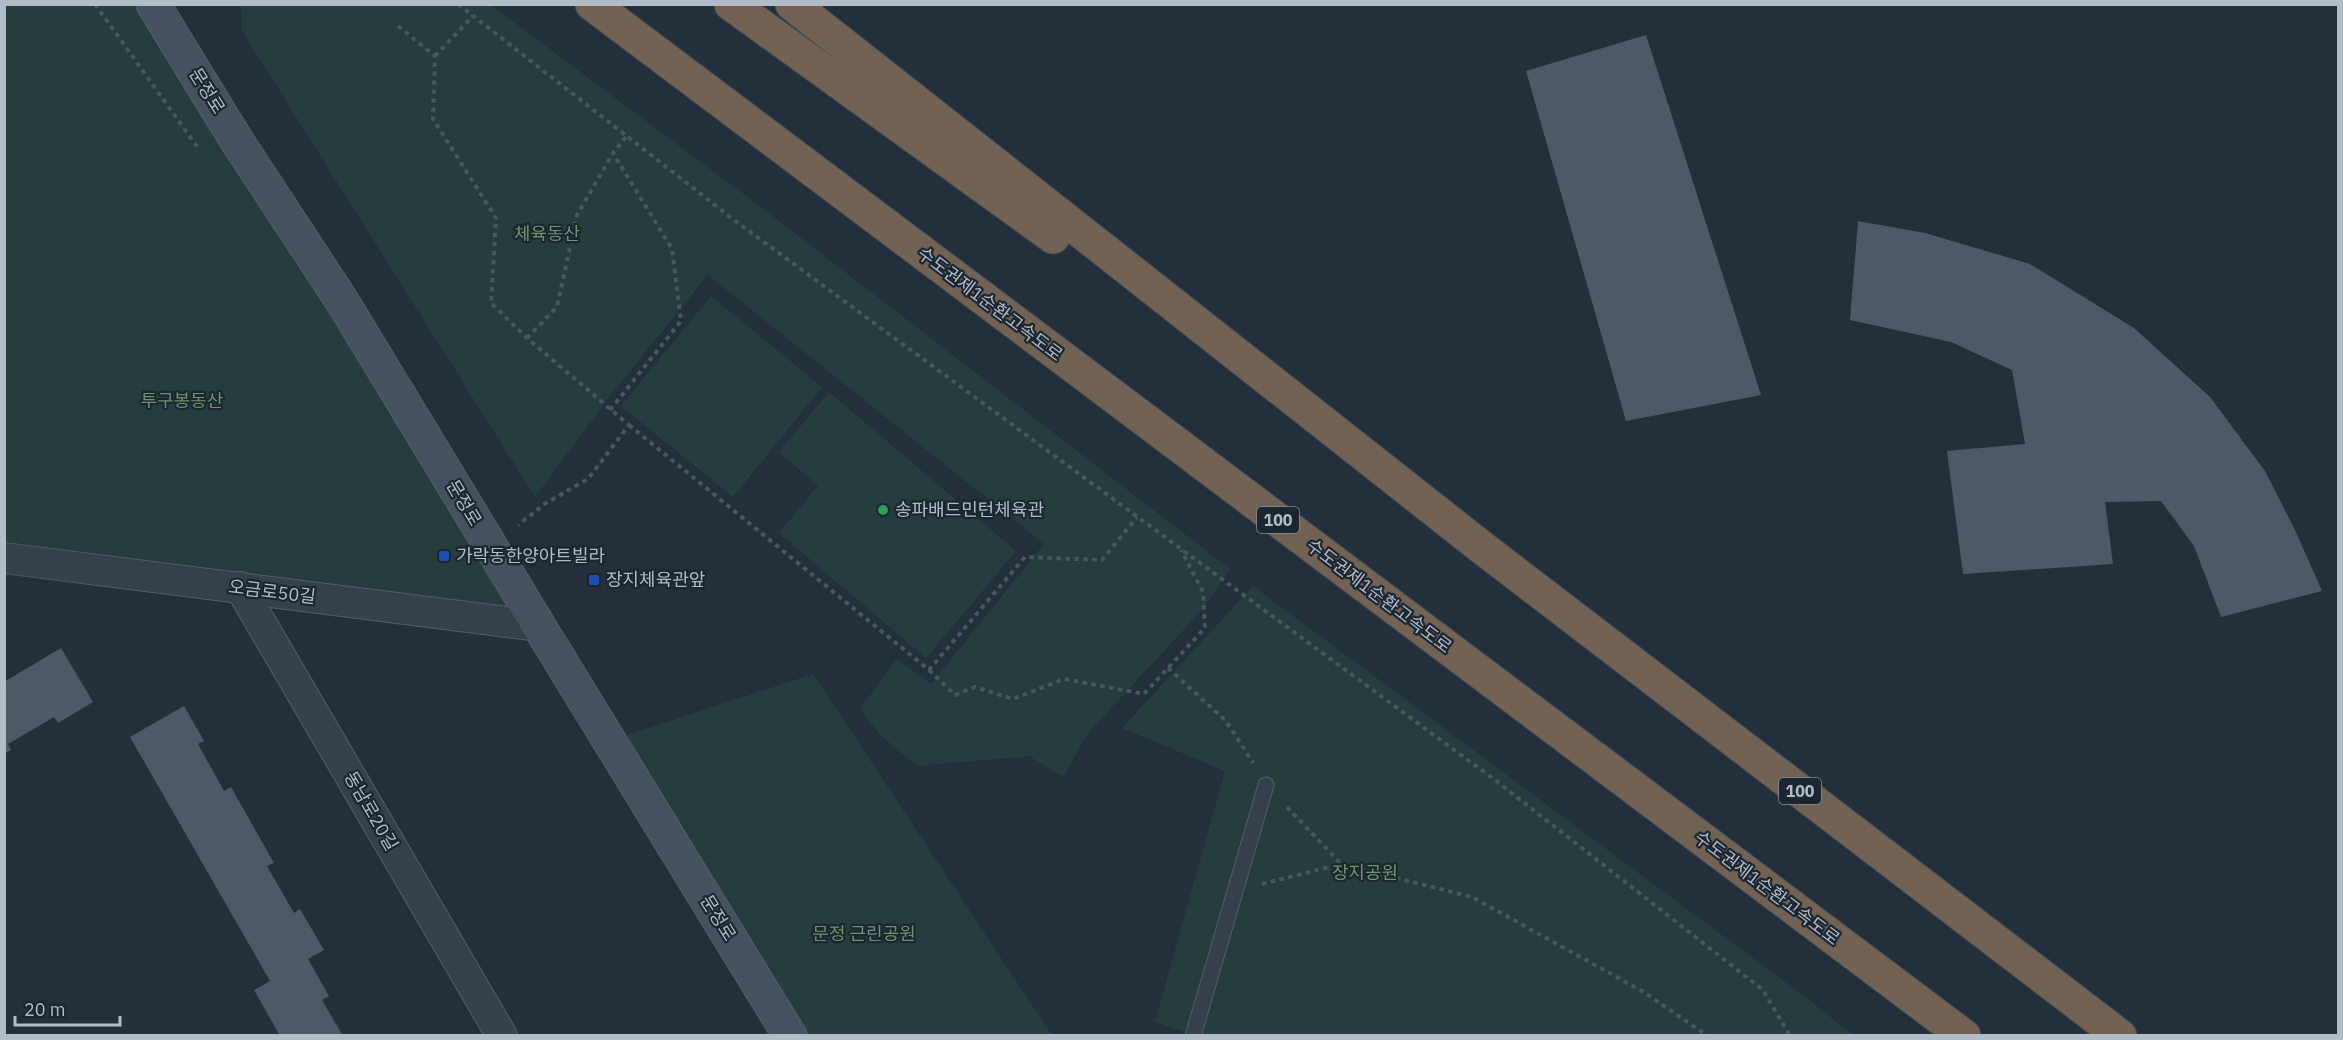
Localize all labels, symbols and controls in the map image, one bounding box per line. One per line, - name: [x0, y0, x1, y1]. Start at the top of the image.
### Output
- street label: 문정로: [185, 64, 230, 118]
- park label: 체육동산: [514, 222, 580, 245]
- street label: 수도권제1순환고속도로: [913, 241, 1068, 366]
- park label: 투구봉동산: [141, 389, 223, 412]
- street label: 문정로: [442, 476, 487, 530]
- place label: 송파배드민턴체육관: [895, 498, 1044, 521]
- marker: 송파배드민턴체육관: [876, 503, 890, 517]
- road number: 100: [1257, 507, 1299, 533]
- street label: 수도권제1순환고속도로: [1302, 533, 1457, 658]
- place label: 가락동한양아트빌라: [456, 544, 605, 567]
- marker: 가락동한양아트빌라: [437, 549, 451, 563]
- place label: 장지체육관앞: [606, 568, 705, 591]
- marker: 장지체육관앞: [587, 573, 601, 587]
- street label: 오금로50길: [227, 575, 317, 608]
- street label: 동남로20길: [340, 767, 403, 855]
- road number: 100: [1779, 778, 1821, 804]
- street label: 수도권제1순환고속도로: [1690, 825, 1845, 950]
- park label: 장지공원: [1332, 861, 1398, 884]
- street label: 문정로: [696, 891, 741, 945]
- park label: 문정 근린공원: [812, 922, 916, 945]
- scale bar: [15, 989, 120, 1027]
- text: 20 m: [24, 998, 66, 1021]

